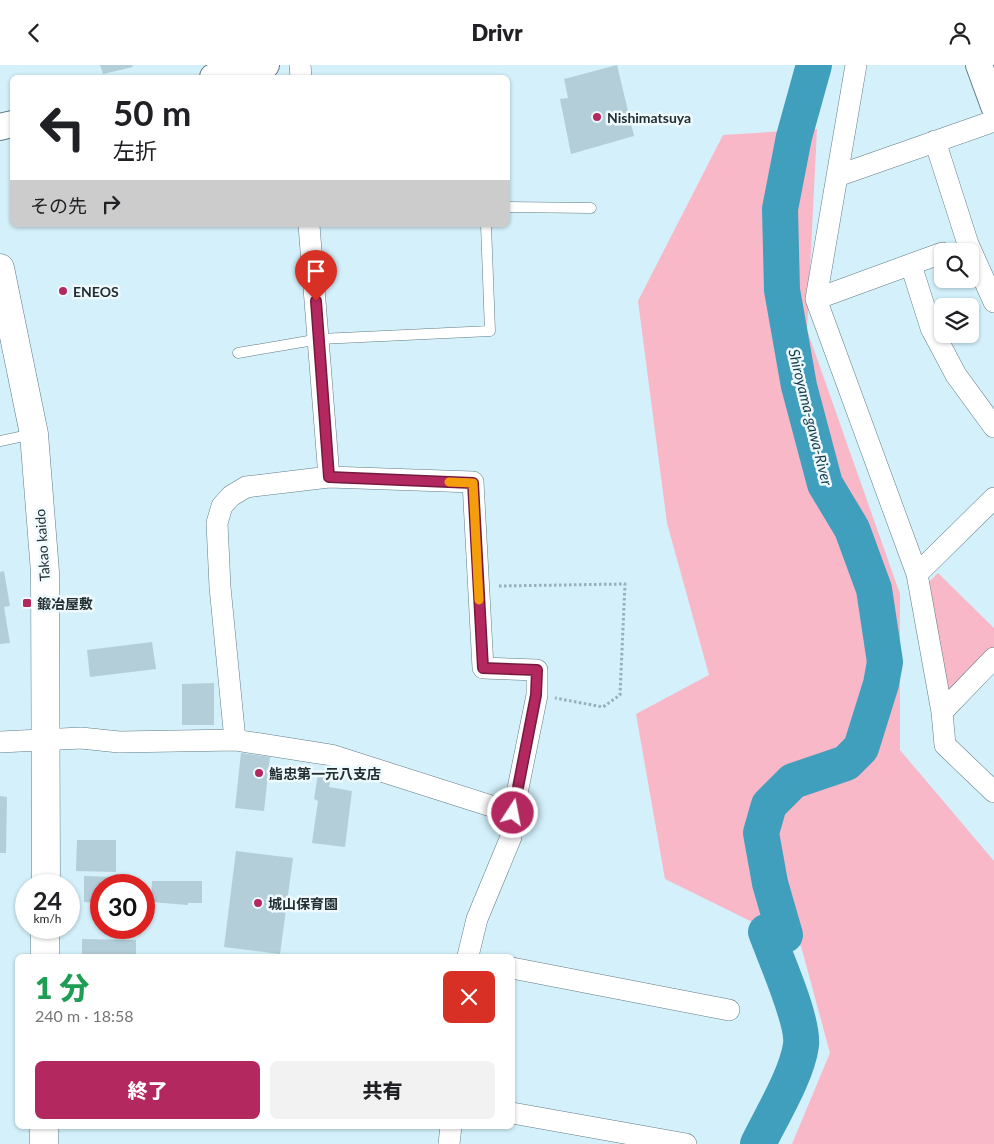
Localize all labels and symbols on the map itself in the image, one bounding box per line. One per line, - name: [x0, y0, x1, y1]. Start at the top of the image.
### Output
- place label: Nishimatsuya: [607, 109, 691, 126]
- marker: Nishimatsuya: [591, 111, 603, 123]
- pin: [295, 250, 337, 301]
- place label: ENEOS: [73, 283, 119, 300]
- marker: ENEOS: [57, 285, 69, 297]
- water label: Shiroyama-gawa-River: [785, 347, 837, 488]
- street label: Takao kaido: [31, 508, 53, 582]
- place label: 鍛冶屋敷: [37, 595, 93, 612]
- marker: 鍛冶屋敷: [21, 597, 33, 609]
- place label: 鮨忠第一元八支店: [269, 765, 381, 782]
- marker: 鮨忠第一元八支店: [253, 767, 265, 779]
- position arrow: [486, 786, 538, 838]
- speed limit sign: 30: [90, 874, 155, 939]
- place label: 城山保育園: [268, 895, 338, 912]
- marker: 城山保育園: [252, 897, 264, 909]

